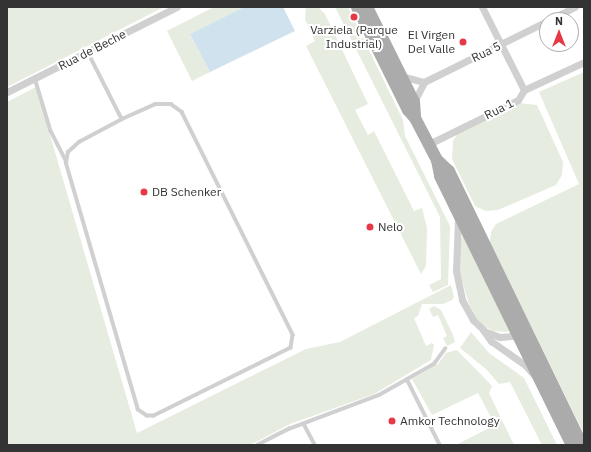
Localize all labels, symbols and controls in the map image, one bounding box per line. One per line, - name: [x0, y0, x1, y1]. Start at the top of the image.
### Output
- marker: Varziela (Parque Industrial): [349, 12, 359, 22]
- north arrow: [539, 12, 579, 52]
- text: N: [555, 14, 563, 28]
- place label: Varziela (Parque Industrial): [310, 23, 398, 51]
- street label: Rua de Beche: [56, 27, 128, 73]
- place label: El Virgen Del Valle: [408, 28, 455, 56]
- marker: El Virgen Del Valle: [458, 37, 468, 47]
- street label: Rua 5: [469, 39, 503, 65]
- street label: Rua 1: [482, 96, 516, 122]
- place label: DB Schenker: [152, 185, 221, 199]
- marker: DB Schenker: [139, 187, 149, 197]
- place label: Nelo: [378, 220, 403, 234]
- marker: Nelo: [365, 222, 375, 232]
- place label: Amkor Technology: [400, 414, 500, 428]
- marker: Amkor Technology: [387, 416, 397, 426]

